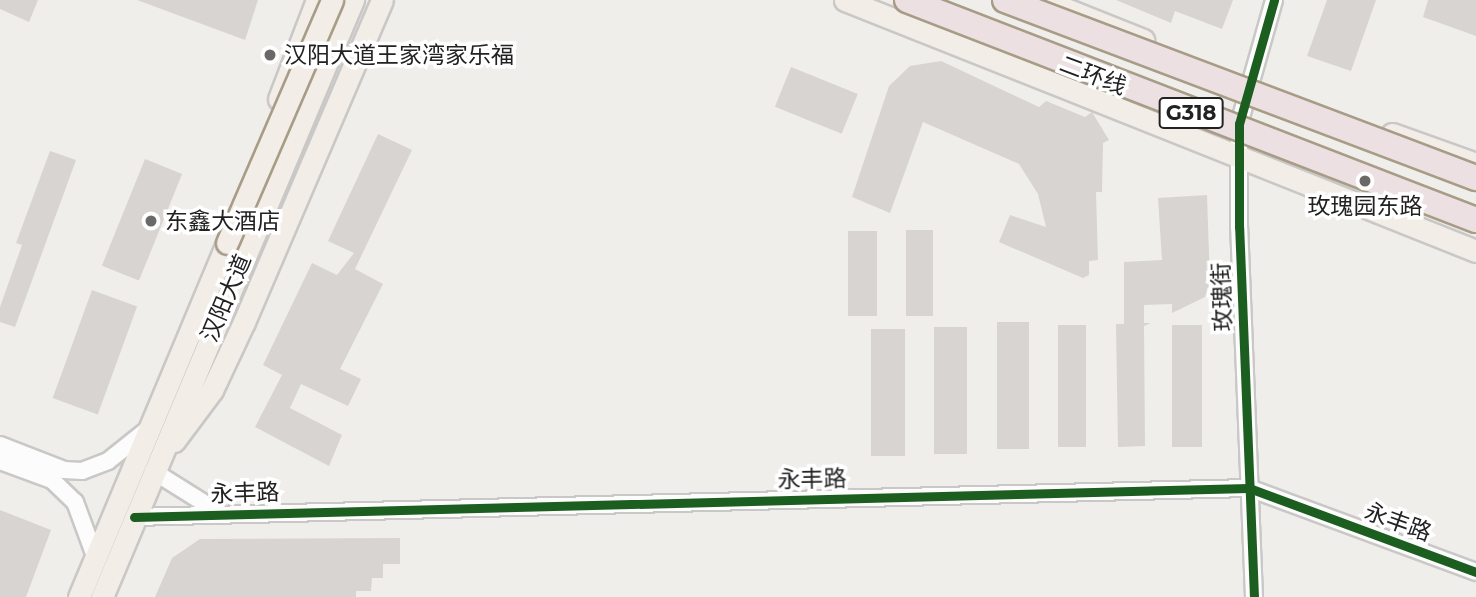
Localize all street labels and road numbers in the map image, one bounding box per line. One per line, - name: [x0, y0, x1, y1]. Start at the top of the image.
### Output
- street label: 二环线: [1056, 50, 1130, 100]
- road number: G318: [1158, 96, 1224, 130]
- street label: 汉阳大道: [195, 250, 257, 346]
- street label: 玫瑰街: [1207, 262, 1237, 332]
- street label: 永丰路: [777, 465, 847, 493]
- street label: 永丰路: [210, 478, 280, 508]
- street label: 永丰路: [1361, 497, 1435, 547]

